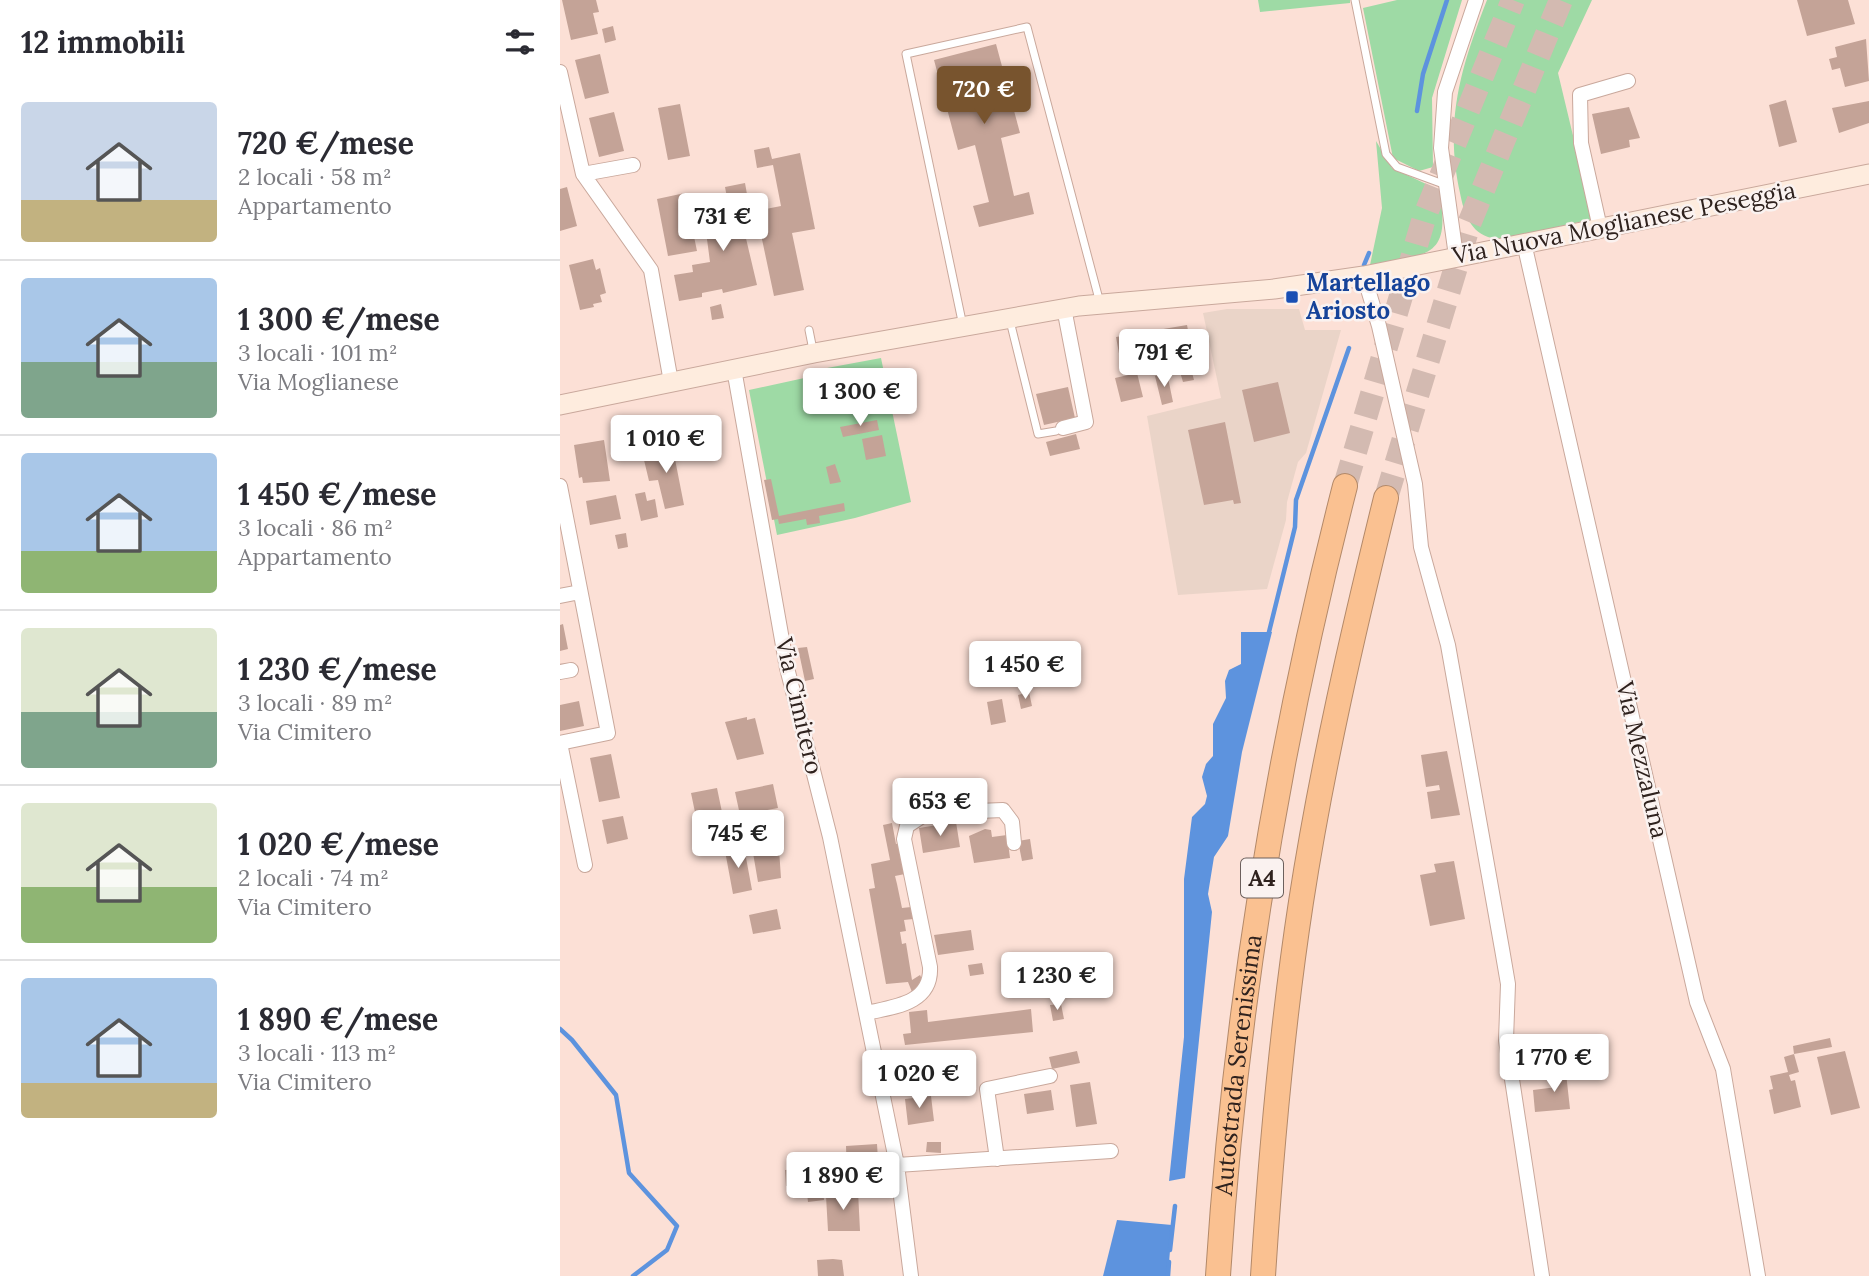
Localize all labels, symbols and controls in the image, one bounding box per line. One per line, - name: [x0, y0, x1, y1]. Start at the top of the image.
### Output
- text: 12 immobili: [21, 23, 185, 61]
- icon: filters: [501, 23, 539, 61]
- pin: 720 €: [935, 66, 1033, 126]
- text: 720 €: [953, 74, 1015, 103]
- text: 720 €/mese: [238, 124, 414, 162]
- icon: home: [77, 130, 161, 214]
- text: 2 locali · 58 m²: [238, 162, 392, 191]
- street label: Via Nuova Moglianese Peseggia: [1449, 174, 1798, 271]
- text: Appartamento: [238, 191, 392, 220]
- pin: 731 €: [674, 194, 772, 253]
- text: 731 €: [694, 201, 752, 230]
- place label: Martellago Ariosto: [1306, 267, 1430, 326]
- marker: Martellago Ariosto: [1284, 289, 1300, 305]
- text: 1 300 €/mese: [238, 300, 440, 338]
- icon: home: [77, 306, 161, 390]
- pin: 791 €: [1115, 330, 1213, 389]
- text: 791 €: [1135, 337, 1193, 366]
- text: 3 locali · 101 m²: [238, 338, 398, 367]
- text: Via Moglianese: [238, 367, 399, 396]
- pin: 1 300 €: [795, 368, 925, 428]
- text: 1 300 €: [819, 376, 901, 405]
- pin: 1 010 €: [601, 416, 731, 475]
- text: 1 010 €: [627, 423, 705, 452]
- text: 1 450 €/mese: [238, 475, 436, 513]
- icon: home: [77, 481, 161, 565]
- text: 3 locali · 86 m²: [238, 513, 393, 542]
- text: Appartamento: [238, 542, 392, 571]
- street label: Via Cimitero: [768, 634, 830, 777]
- pin: 1 450 €: [960, 642, 1090, 701]
- text: 1 450 €: [985, 649, 1065, 678]
- text: 1 230 €/mese: [238, 650, 437, 688]
- icon: home: [77, 656, 161, 740]
- street label: Via Mezzaluna: [1609, 677, 1676, 841]
- text: 3 locali · 89 m²: [238, 688, 393, 717]
- text: Via Cimitero: [238, 717, 372, 746]
- pin: 653 €: [891, 778, 989, 838]
- text: 653 €: [908, 786, 972, 815]
- pin: 745 €: [689, 810, 787, 870]
- text: 745 €: [708, 818, 768, 847]
- text: 1 020 €/mese: [238, 825, 439, 863]
- icon: home: [77, 831, 161, 915]
- road number: A4: [1241, 858, 1283, 898]
- text: 2 locali · 74 m²: [238, 863, 389, 892]
- text: Via Cimitero: [238, 892, 372, 921]
- street label: Autostrada Serenissima: [1208, 932, 1269, 1198]
- pin: 1 230 €: [992, 953, 1122, 1012]
- text: 1 230 €: [1017, 960, 1097, 989]
- text: 1 890 €/mese: [238, 1000, 438, 1038]
- icon: home: [77, 1006, 161, 1090]
- pin: 1 770 €: [1489, 1034, 1619, 1094]
- text: 3 locali · 113 m²: [238, 1038, 396, 1067]
- text: 1 770 €: [1516, 1042, 1592, 1071]
- pin: 1 020 €: [854, 1050, 984, 1110]
- text: 1 020 €: [878, 1058, 960, 1087]
- text: Via Cimitero: [238, 1067, 372, 1096]
- pin: 1 890 €: [778, 1152, 908, 1212]
- text: 1 890 €: [802, 1160, 884, 1189]

